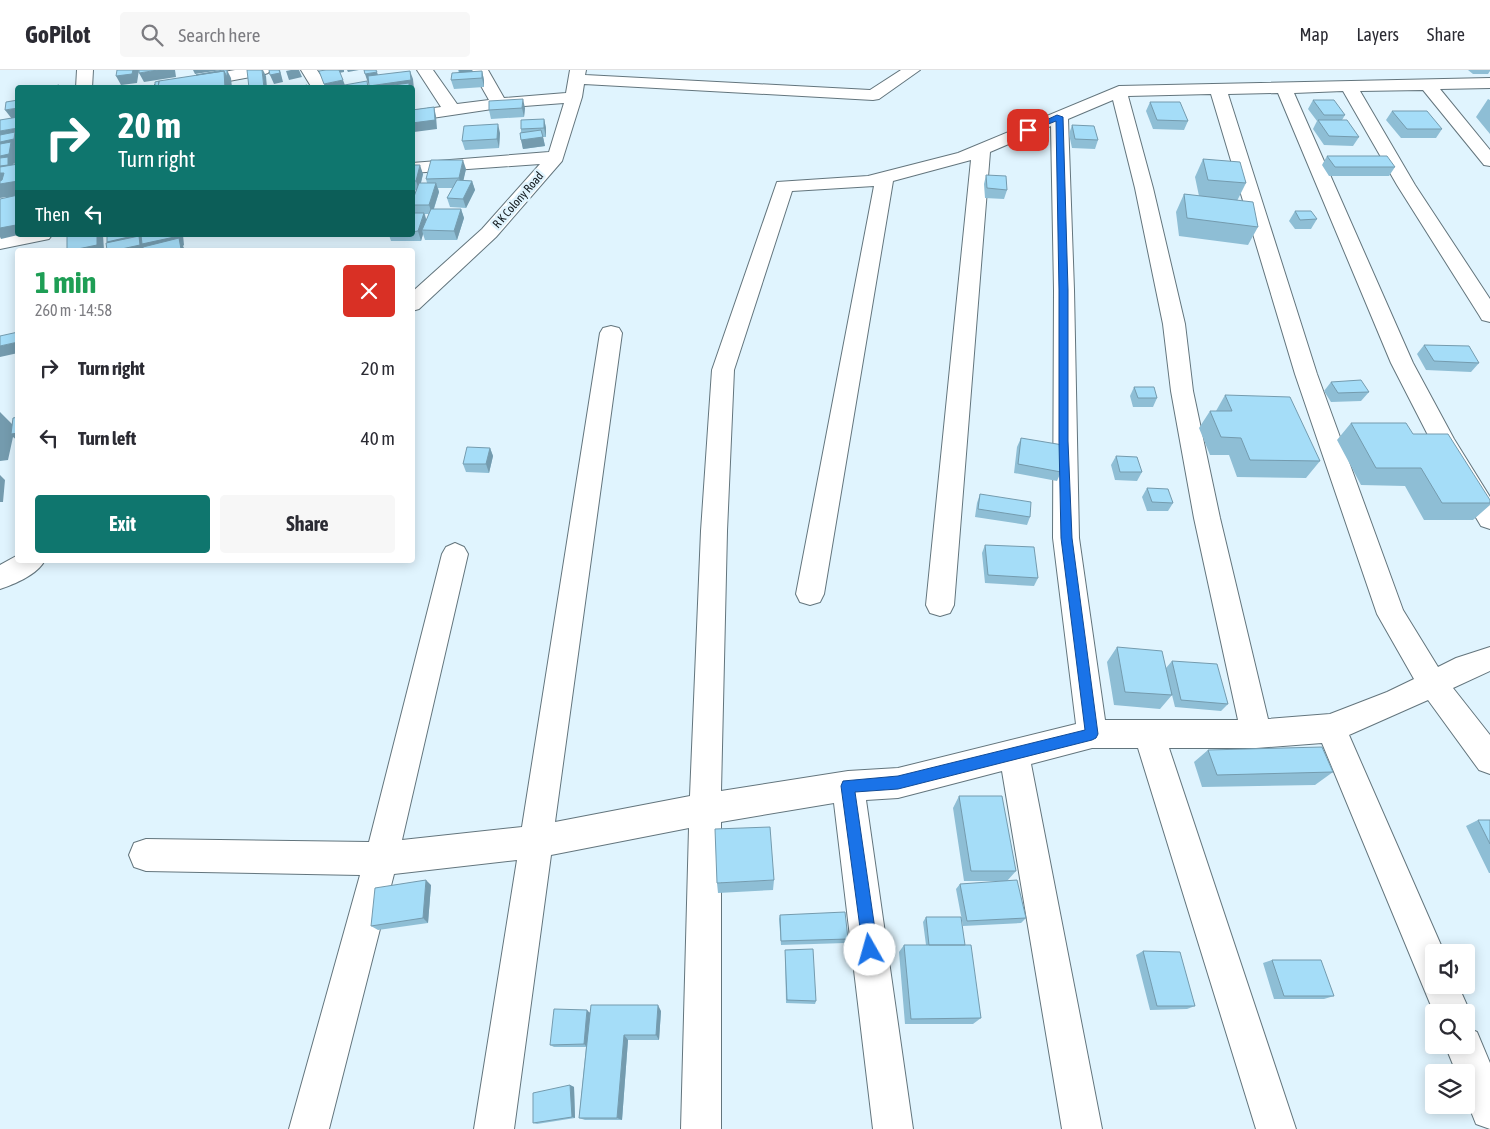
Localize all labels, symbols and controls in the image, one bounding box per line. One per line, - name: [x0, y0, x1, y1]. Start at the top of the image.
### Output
- search box: [120, 12, 470, 57]
- text: GoPilot: [25, 21, 90, 48]
- icon: search: [138, 21, 166, 49]
- text: Search here: [178, 24, 260, 46]
- text: Map: [1299, 24, 1328, 45]
- text: Layers: [1356, 24, 1399, 45]
- text: Share: [1427, 24, 1465, 45]
- icon: right: [35, 105, 100, 170]
- text: 20 m: [118, 105, 181, 145]
- pin: [1007, 109, 1049, 151]
- icon: arrive: [1014, 116, 1042, 144]
- text: Turn right: [118, 146, 195, 172]
- street label: R K Colony Road: [490, 169, 546, 231]
- icon: left: [80, 200, 108, 228]
- text: Then: [35, 203, 70, 225]
- text: 1 min: [35, 265, 96, 299]
- button: close: [343, 265, 395, 317]
- text: 260 m · 14:58: [35, 301, 112, 319]
- icon: right: [35, 354, 63, 382]
- text: Turn right: [78, 357, 145, 379]
- text: 20 m: [361, 357, 395, 379]
- icon: left: [35, 424, 63, 452]
- text: Turn left: [78, 427, 136, 449]
- text: 40 m: [361, 427, 395, 449]
- button: Exit: [35, 495, 210, 553]
- button: Share: [220, 495, 395, 553]
- position arrow: [843, 923, 895, 975]
- map controls: [1425, 944, 1475, 1114]
- button: sound: [1425, 944, 1475, 994]
- button: search: [1425, 1004, 1475, 1054]
- button: layers: [1425, 1064, 1475, 1114]

